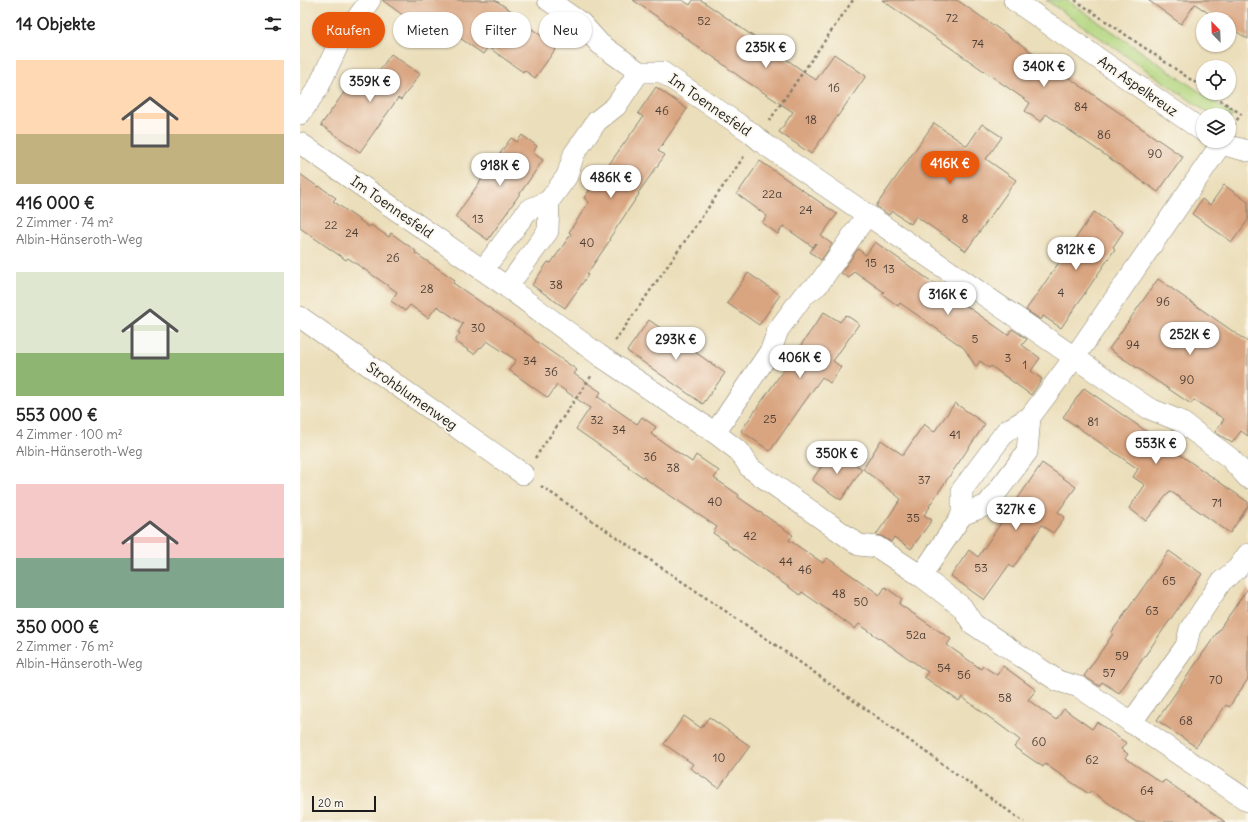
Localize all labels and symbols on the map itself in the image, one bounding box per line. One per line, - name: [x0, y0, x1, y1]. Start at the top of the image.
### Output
- house number: 72: [946, 10, 959, 25]
- north arrow: [1196, 12, 1236, 52]
- house number: 52: [697, 13, 711, 28]
- pin: 235K €: [733, 35, 799, 69]
- house number: 74: [972, 36, 984, 51]
- street label: Am Aspelkreuz: [1095, 52, 1182, 120]
- pin: 340K €: [1011, 54, 1077, 88]
- pin: 359K €: [337, 69, 403, 103]
- street label: Im Toennesfeld: [665, 70, 755, 140]
- house number: 16: [828, 80, 840, 95]
- house number: 84: [1074, 99, 1088, 114]
- house number: 46: [655, 103, 669, 118]
- house number: 18: [805, 112, 817, 127]
- house number: 86: [1097, 127, 1111, 142]
- house number: 90: [1148, 146, 1163, 161]
- pin: 416K €: [917, 151, 983, 185]
- pin: 918K €: [467, 153, 533, 187]
- pin: 486K €: [578, 165, 644, 199]
- street label: Im Toennesfeld: [347, 172, 437, 242]
- house number: 22a: [762, 186, 782, 201]
- house number: 24: [799, 202, 813, 217]
- house number: 13: [472, 211, 484, 226]
- house number: 8: [962, 211, 969, 226]
- house number: 22: [324, 217, 338, 232]
- house number: 24: [345, 225, 359, 240]
- house number: 40: [580, 235, 595, 250]
- pin: 812K €: [1043, 237, 1109, 271]
- house number: 26: [386, 250, 400, 265]
- house number: 15: [865, 255, 877, 270]
- house number: 13: [883, 261, 895, 276]
- house number: 38: [549, 277, 563, 292]
- house number: 28: [420, 281, 434, 296]
- pin: 316K €: [915, 282, 981, 316]
- house number: 4: [1058, 285, 1065, 300]
- house number: 96: [1156, 294, 1170, 309]
- house number: 30: [471, 320, 485, 335]
- pin: 252K €: [1157, 322, 1223, 356]
- pin: 293K €: [643, 327, 709, 361]
- house number: 5: [972, 331, 979, 346]
- house number: 94: [1126, 337, 1140, 352]
- pin: 406K €: [767, 345, 833, 379]
- house number: 3: [1005, 350, 1012, 365]
- house number: 34: [523, 353, 537, 368]
- house number: 1: [1023, 357, 1027, 372]
- street label: Strohblumenweg: [363, 358, 461, 434]
- house number: 36: [544, 364, 558, 379]
- house number: 90: [1180, 372, 1195, 387]
- house number: 25: [763, 411, 777, 426]
- house number: 32: [590, 412, 604, 427]
- house number: 81: [1087, 414, 1099, 429]
- house number: 34: [612, 422, 626, 437]
- house number: 41: [949, 427, 961, 442]
- pin: 553K €: [1123, 431, 1189, 465]
- pin: 350K €: [804, 441, 870, 475]
- house number: 36: [643, 449, 657, 464]
- house number: 38: [666, 460, 680, 475]
- house number: 37: [918, 472, 930, 487]
- house number: 40: [708, 494, 723, 509]
- house number: 71: [1212, 495, 1222, 510]
- pin: 327K €: [983, 497, 1049, 531]
- house number: 35: [906, 510, 920, 525]
- house number: 42: [743, 528, 757, 543]
- house number: 44: [779, 554, 793, 569]
- house number: 53: [974, 560, 988, 575]
- house number: 46: [798, 562, 812, 577]
- house number: 65: [1162, 573, 1176, 588]
- house number: 48: [832, 586, 846, 601]
- house number: 50: [854, 594, 869, 609]
- house number: 63: [1145, 603, 1159, 618]
- house number: 52a: [906, 627, 926, 642]
- house number: 59: [1115, 648, 1129, 663]
- house number: 54: [937, 660, 951, 675]
- house number: 57: [1103, 665, 1116, 680]
- house number: 56: [957, 667, 971, 682]
- house number: 70: [1209, 672, 1223, 687]
- house number: 58: [998, 690, 1012, 705]
- house number: 68: [1179, 713, 1193, 728]
- house number: 60: [1032, 734, 1047, 749]
- house number: 10: [713, 750, 725, 765]
- house number: 62: [1085, 752, 1099, 767]
- house number: 64: [1140, 783, 1154, 798]
- scale bar: [312, 794, 376, 813]

